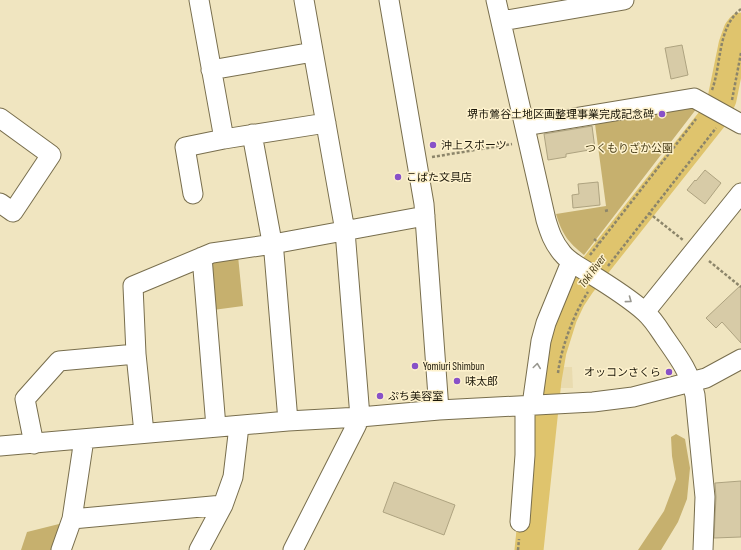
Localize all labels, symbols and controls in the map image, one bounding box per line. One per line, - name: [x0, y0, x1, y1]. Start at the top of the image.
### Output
- place label: 堺市鶯谷土地区画整理事業完成記念碑: [467, 108, 654, 121]
- marker: 堺市鶯谷土地区画整理事業完成記念碑: [657, 109, 667, 119]
- place label: 沖上スポーツ: [441, 139, 507, 152]
- marker: 沖上スポーツ: [428, 140, 438, 150]
- park label: つくもりざか公園: [585, 142, 673, 155]
- place label: こばた文具店: [406, 171, 472, 184]
- marker: こばた文具店: [393, 172, 403, 182]
- water label: Toki River: [575, 251, 610, 291]
- one-way arrow: [624, 295, 631, 302]
- place label: Yomiuri Shimbun: [423, 360, 485, 373]
- marker: Yomiuri Shimbun: [410, 361, 420, 371]
- one-way arrow: [532, 363, 541, 370]
- place label: オッコンさくら: [584, 366, 661, 379]
- marker: オッコンさくら: [664, 367, 674, 377]
- place label: 味太郎: [465, 375, 498, 388]
- marker: 味太郎: [452, 376, 462, 386]
- place label: ぷち美容室: [388, 390, 443, 403]
- marker: ぷち美容室: [375, 391, 385, 401]

